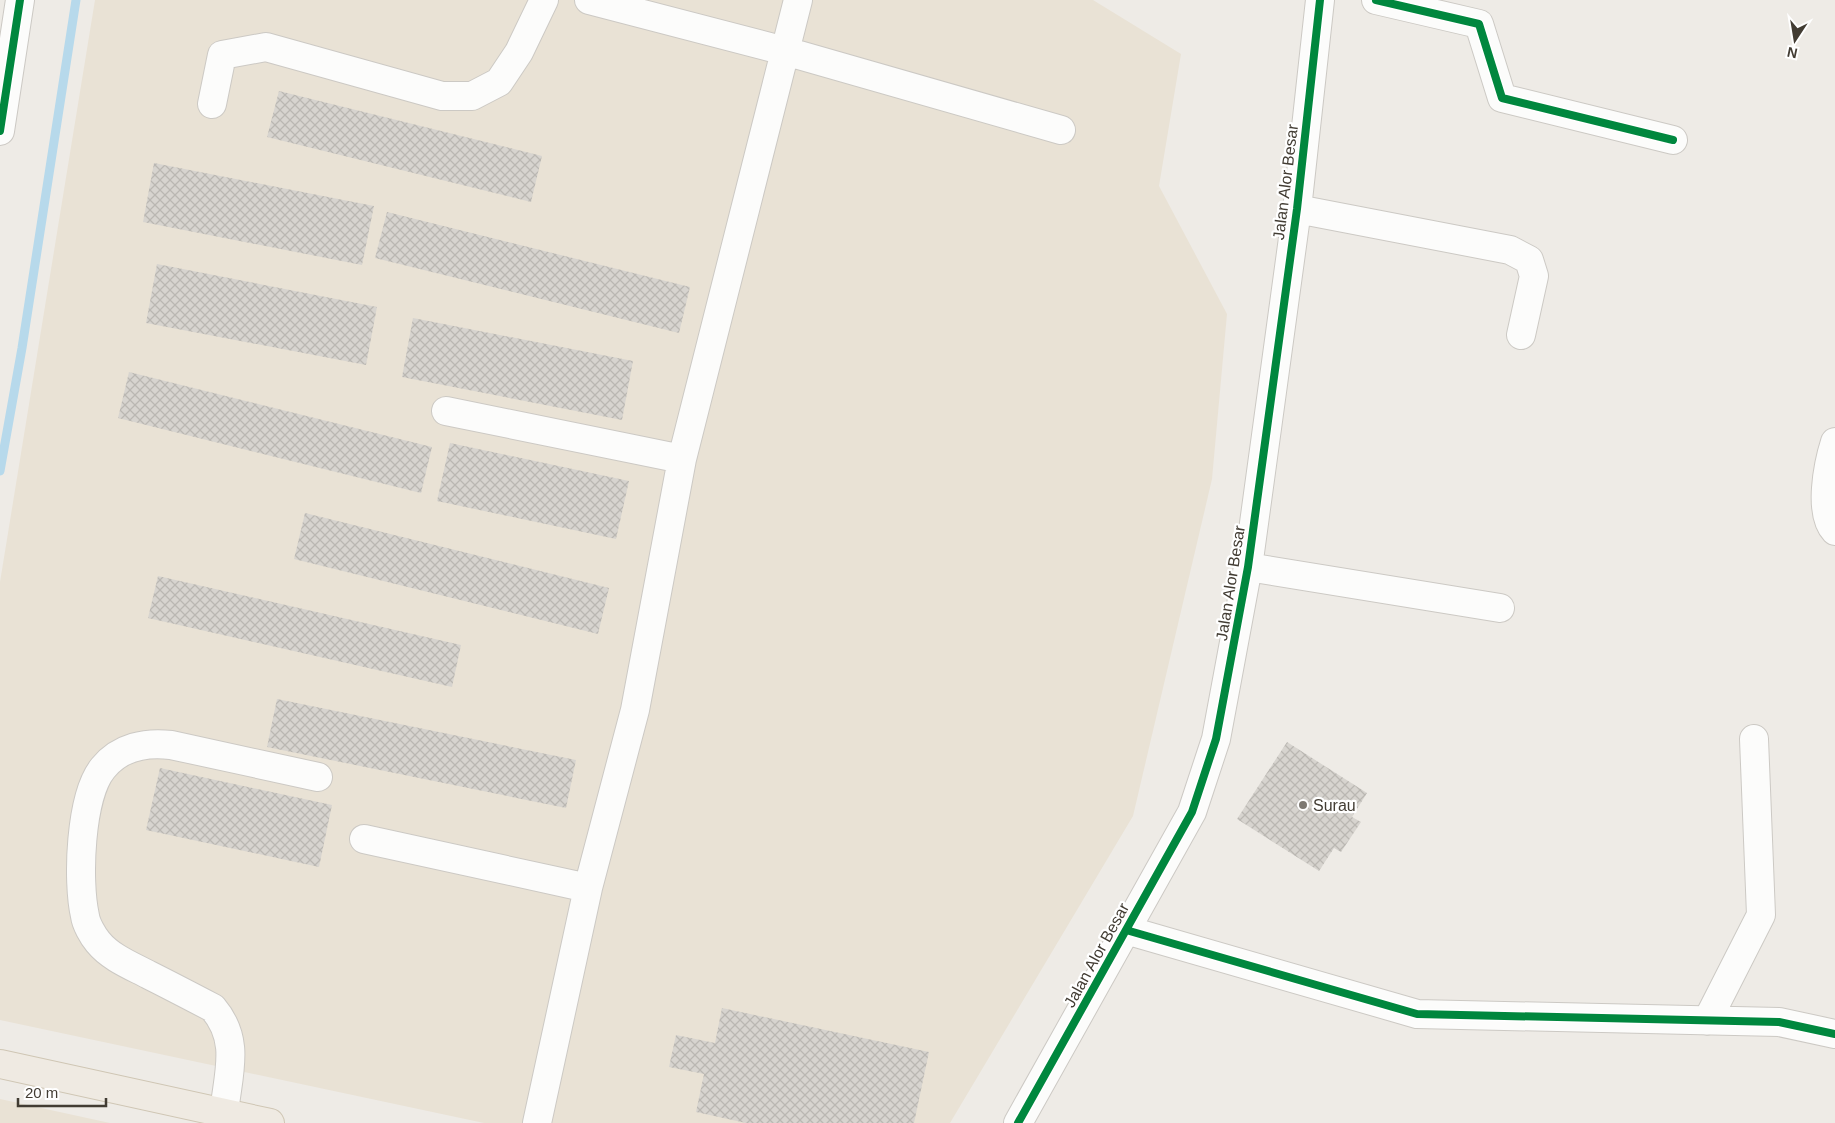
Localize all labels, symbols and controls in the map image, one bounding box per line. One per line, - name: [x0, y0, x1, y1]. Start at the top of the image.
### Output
- north arrow: [1770, 15, 1820, 65]
- text: N: [1786, 44, 1799, 62]
- street label: Jalan Alor Besar: [1270, 123, 1301, 241]
- street label: Jalan Alor Besar: [1213, 524, 1248, 642]
- place label: Surau: [1313, 797, 1356, 814]
- marker: Surau: [1297, 799, 1309, 811]
- street label: Jalan Alor Besar: [1061, 900, 1132, 1010]
- scale bar: [18, 1076, 105, 1108]
- text: 20 m: [25, 1084, 58, 1101]

